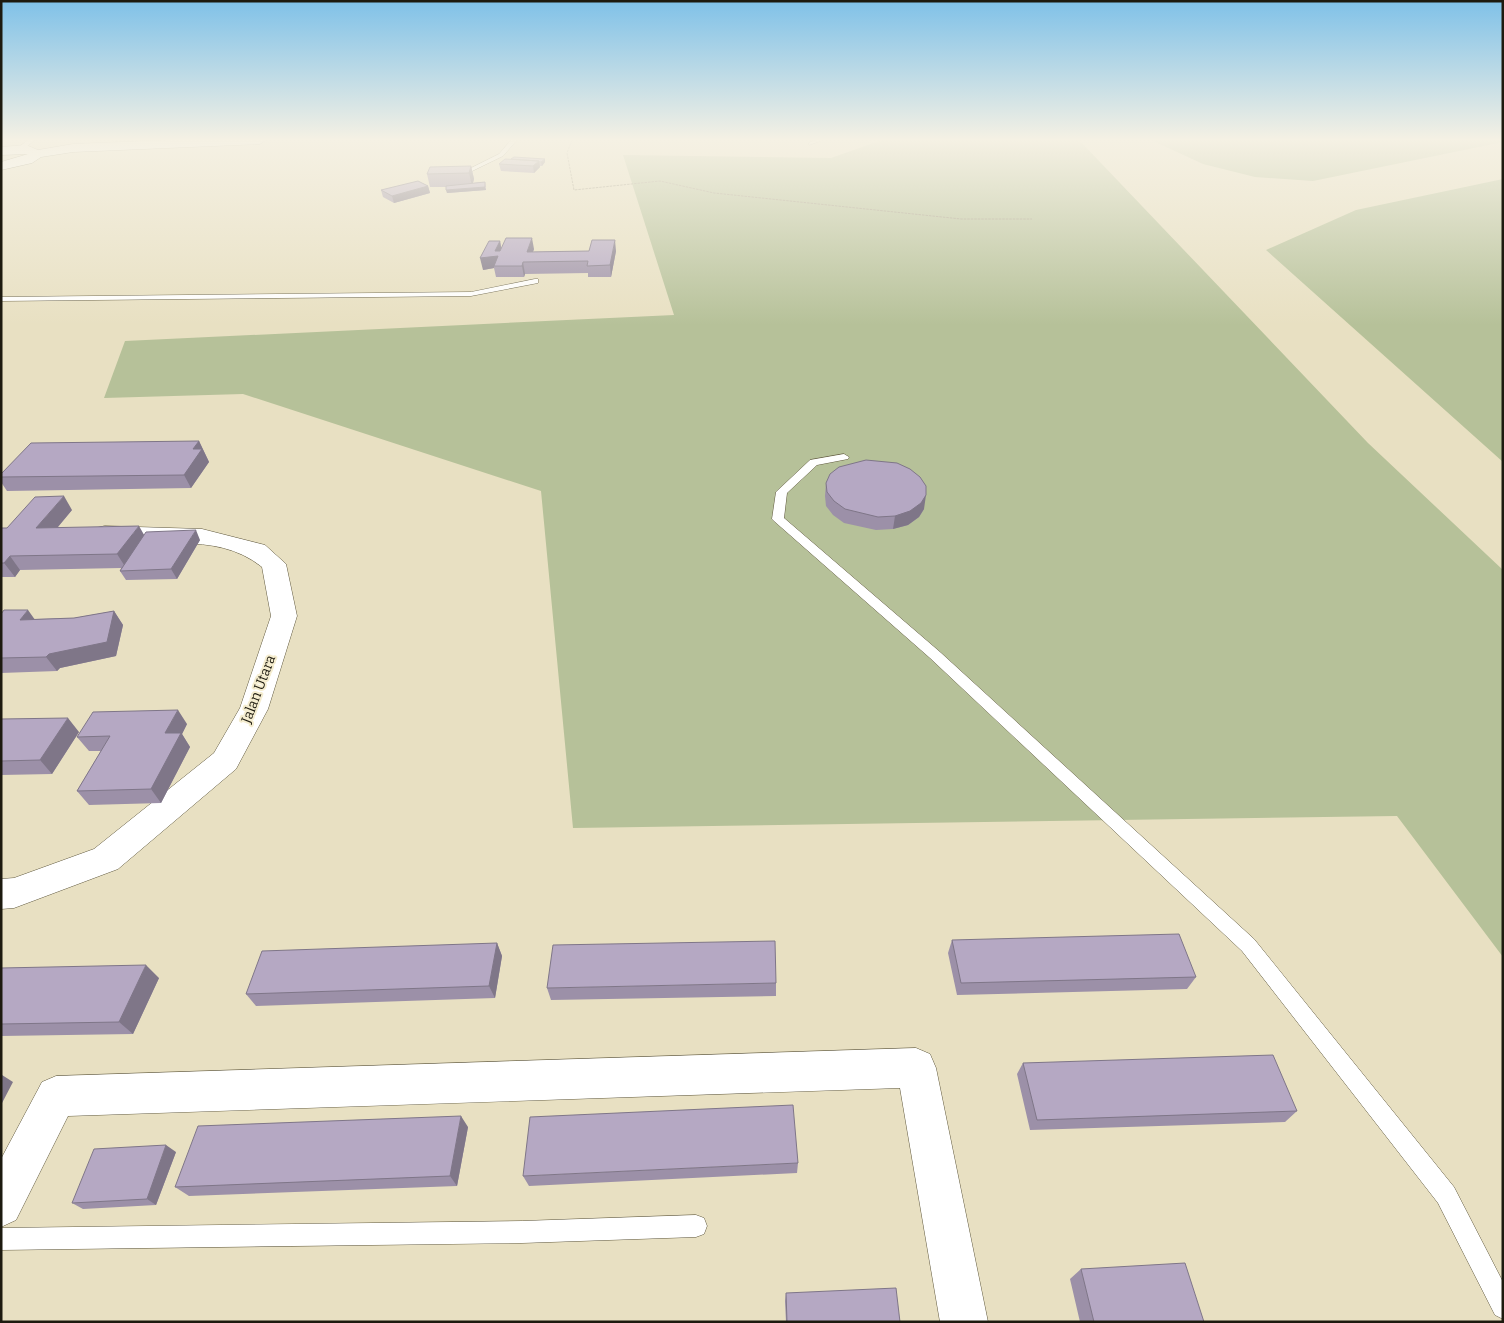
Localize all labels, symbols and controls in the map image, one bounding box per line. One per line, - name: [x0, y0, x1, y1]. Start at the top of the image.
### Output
- street label: Jalan Utara: [237, 652, 279, 727]

